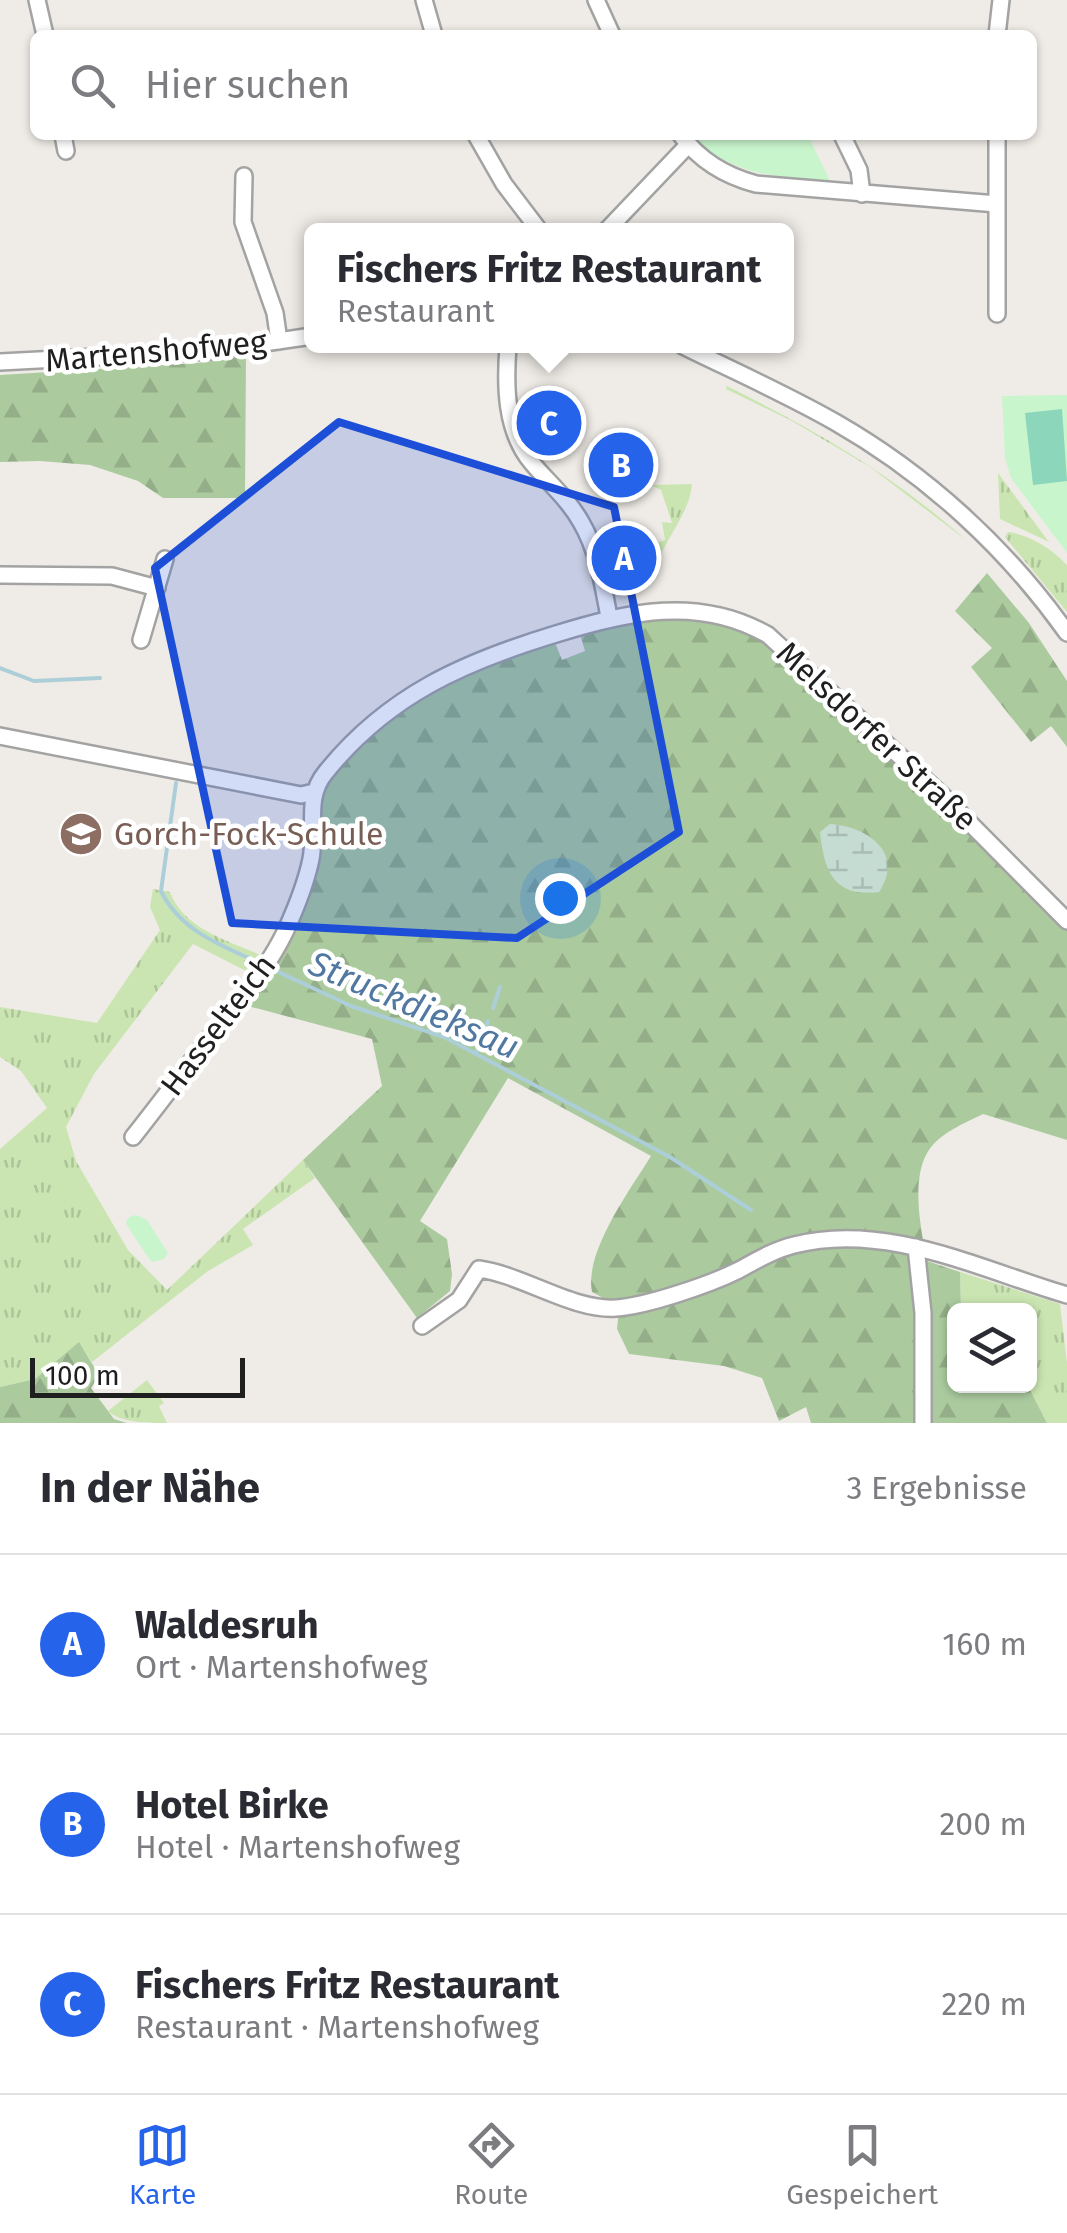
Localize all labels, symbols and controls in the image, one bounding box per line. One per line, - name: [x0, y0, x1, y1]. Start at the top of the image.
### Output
- search box: [30, 30, 1037, 140]
- icon: search: [65, 58, 120, 113]
- text: Hier suchen: [145, 62, 350, 108]
- popup: [304, 223, 794, 353]
- text: Fischers Fritz Restaurant: [337, 246, 761, 292]
- text: Restaurant: [337, 292, 494, 330]
- street label: Martenshofweg: [44, 322, 269, 380]
- pin: C: [516, 386, 582, 460]
- pin: B: [588, 428, 654, 502]
- pin: A: [592, 520, 656, 596]
- street label: Melsdorfer Straße: [769, 634, 985, 838]
- school or university icon: Gorch-Fock-Schule: [58, 811, 104, 857]
- place label: Gorch-Fock-Schule: [114, 815, 383, 853]
- your location: [535, 873, 586, 924]
- water label: Struckdieksau: [302, 942, 525, 1068]
- street label: Hasselteich: [153, 947, 283, 1103]
- map controls: [947, 1303, 1037, 1393]
- button: layers: [947, 1303, 1037, 1393]
- scale bar: [30, 1353, 245, 1398]
- text: 100 m: [45, 1359, 120, 1392]
- text: In der Nähe: [40, 1463, 260, 1513]
- text: 3 Ergebnisse: [847, 1469, 1027, 1507]
- text: Waldesruh: [135, 1602, 319, 1648]
- text: A: [63, 1625, 82, 1663]
- text: 160 m: [942, 1625, 1027, 1663]
- text: Ort · Martenshofweg: [135, 1648, 428, 1686]
- text: Hotel Birke: [135, 1782, 329, 1828]
- text: B: [63, 1805, 82, 1843]
- text: 200 m: [940, 1805, 1027, 1843]
- text: Hotel · Martenshofweg: [135, 1828, 460, 1866]
- text: Fischers Fritz Restaurant: [135, 1962, 559, 2008]
- text: C: [63, 1985, 82, 2023]
- text: 220 m: [942, 1985, 1027, 2023]
- text: Restaurant · Martenshofweg: [135, 2008, 539, 2046]
- tab: Karte: [129, 2118, 196, 2211]
- tab: Route: [454, 2118, 528, 2211]
- tab: Gespeichert: [786, 2118, 938, 2211]

